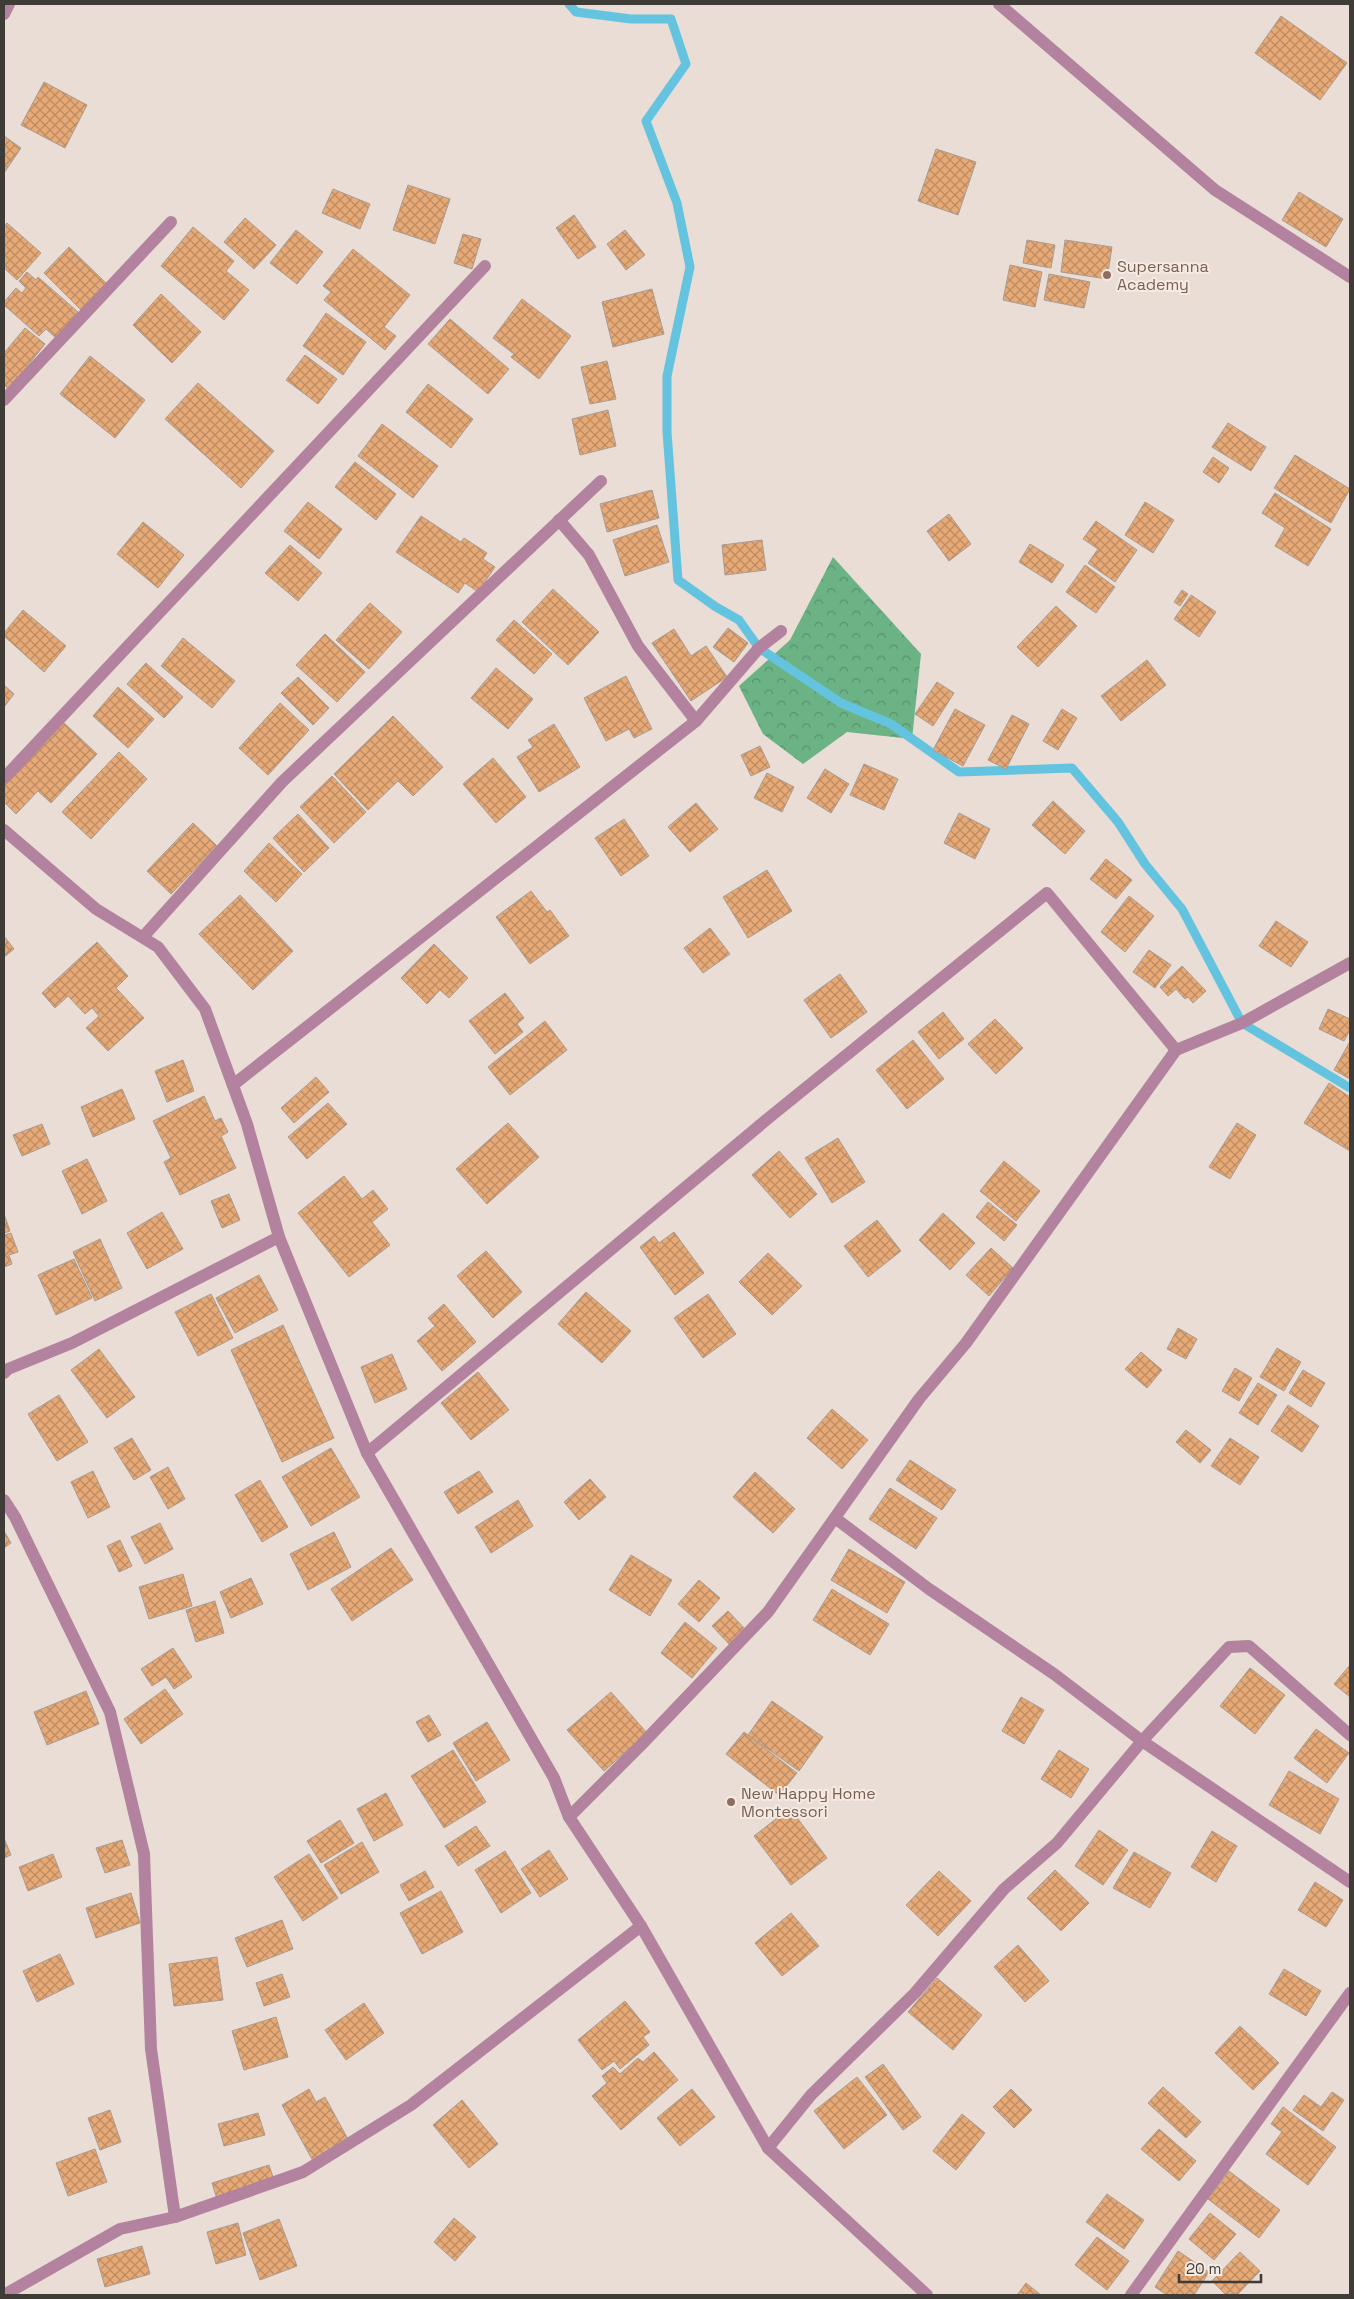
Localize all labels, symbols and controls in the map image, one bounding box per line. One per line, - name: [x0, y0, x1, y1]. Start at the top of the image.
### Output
- place label: Supersanna Academy: [1117, 256, 1209, 295]
- marker: Supersanna Academy: [1101, 269, 1113, 281]
- place label: New Happy Home Montessori: [741, 1783, 876, 1822]
- marker: New Happy Home Montessori: [725, 1796, 737, 1808]
- scale bar: [1179, 2252, 1262, 2284]
- text: 20 m: [1186, 2259, 1221, 2278]

